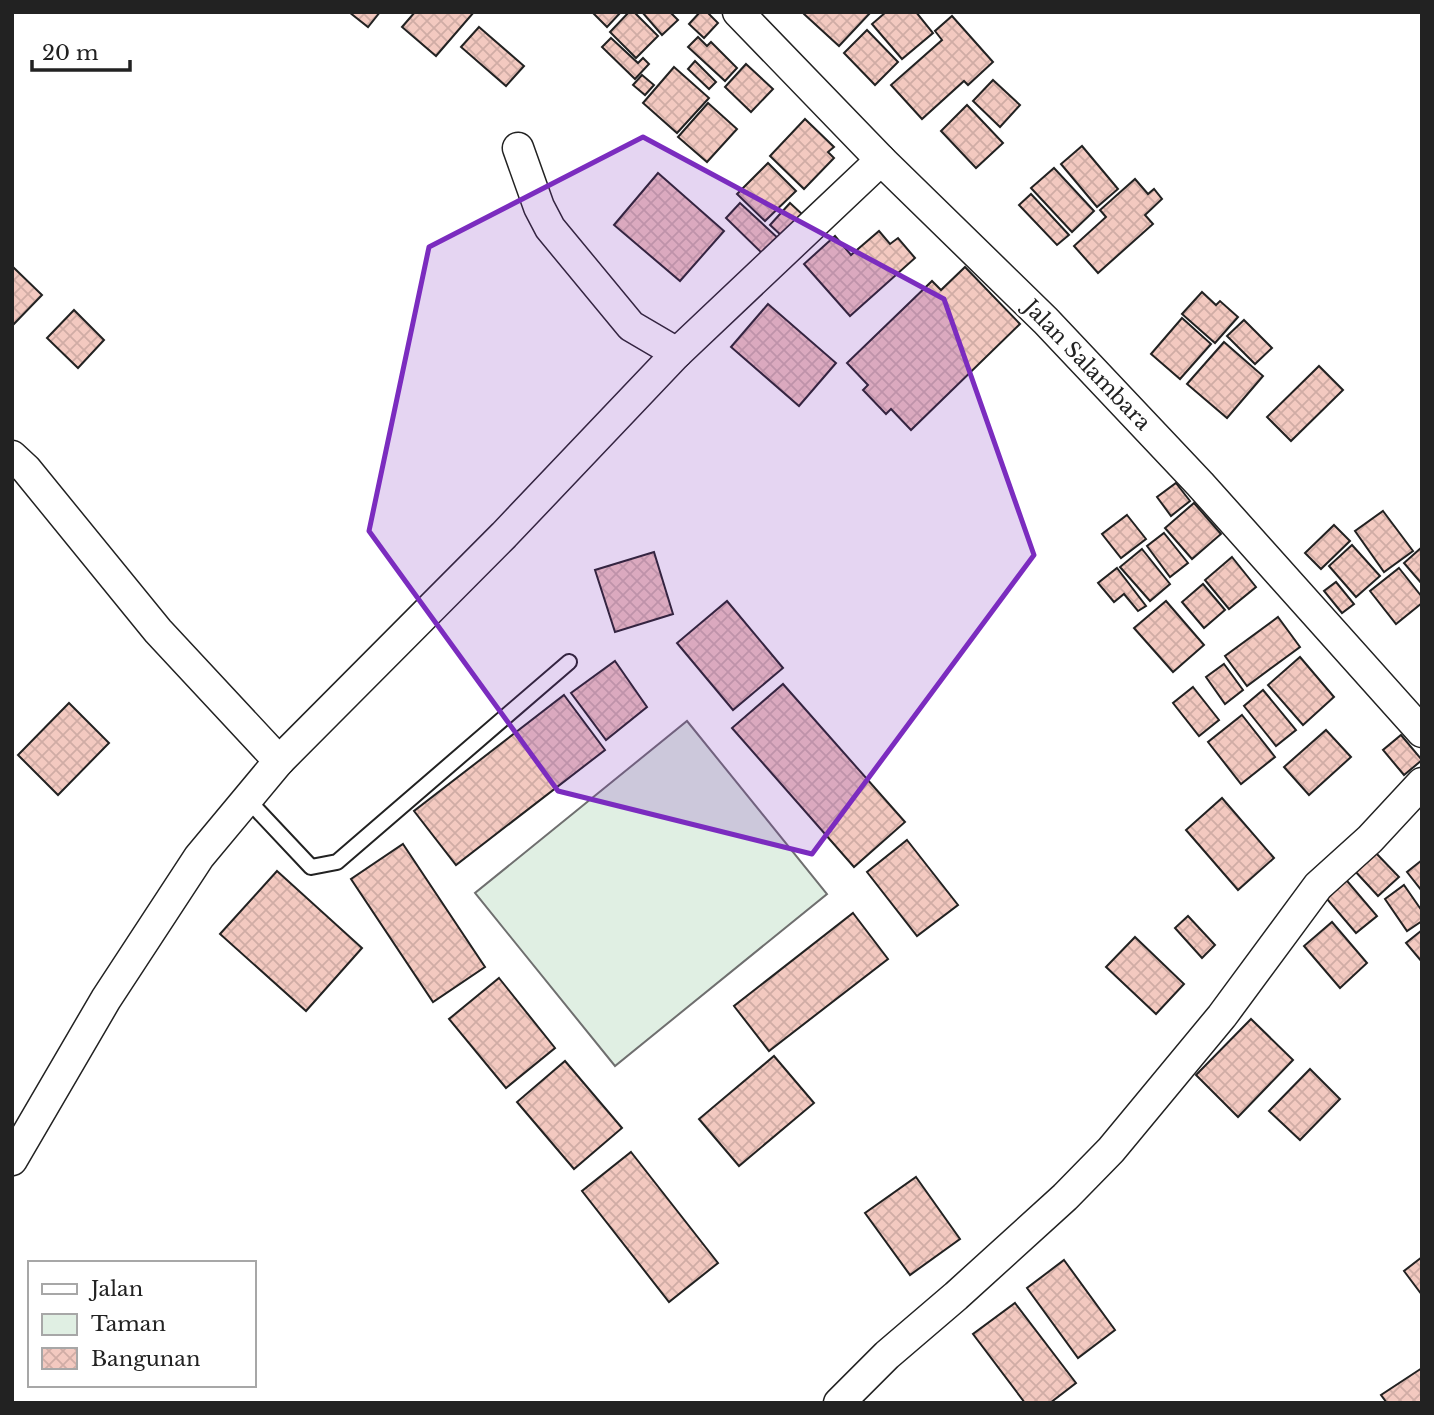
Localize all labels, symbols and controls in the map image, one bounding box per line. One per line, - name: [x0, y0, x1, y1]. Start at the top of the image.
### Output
- scale bar: [32, 28, 130, 72]
- text: 20 m: [42, 40, 99, 66]
- street label: Jalan Salambara: [1016, 292, 1156, 436]
- legend: [28, 1261, 256, 1387]
- text: Jalan: [88, 1276, 143, 1302]
- text: Taman: [91, 1311, 166, 1337]
- text: Bangunan: [91, 1346, 200, 1372]

